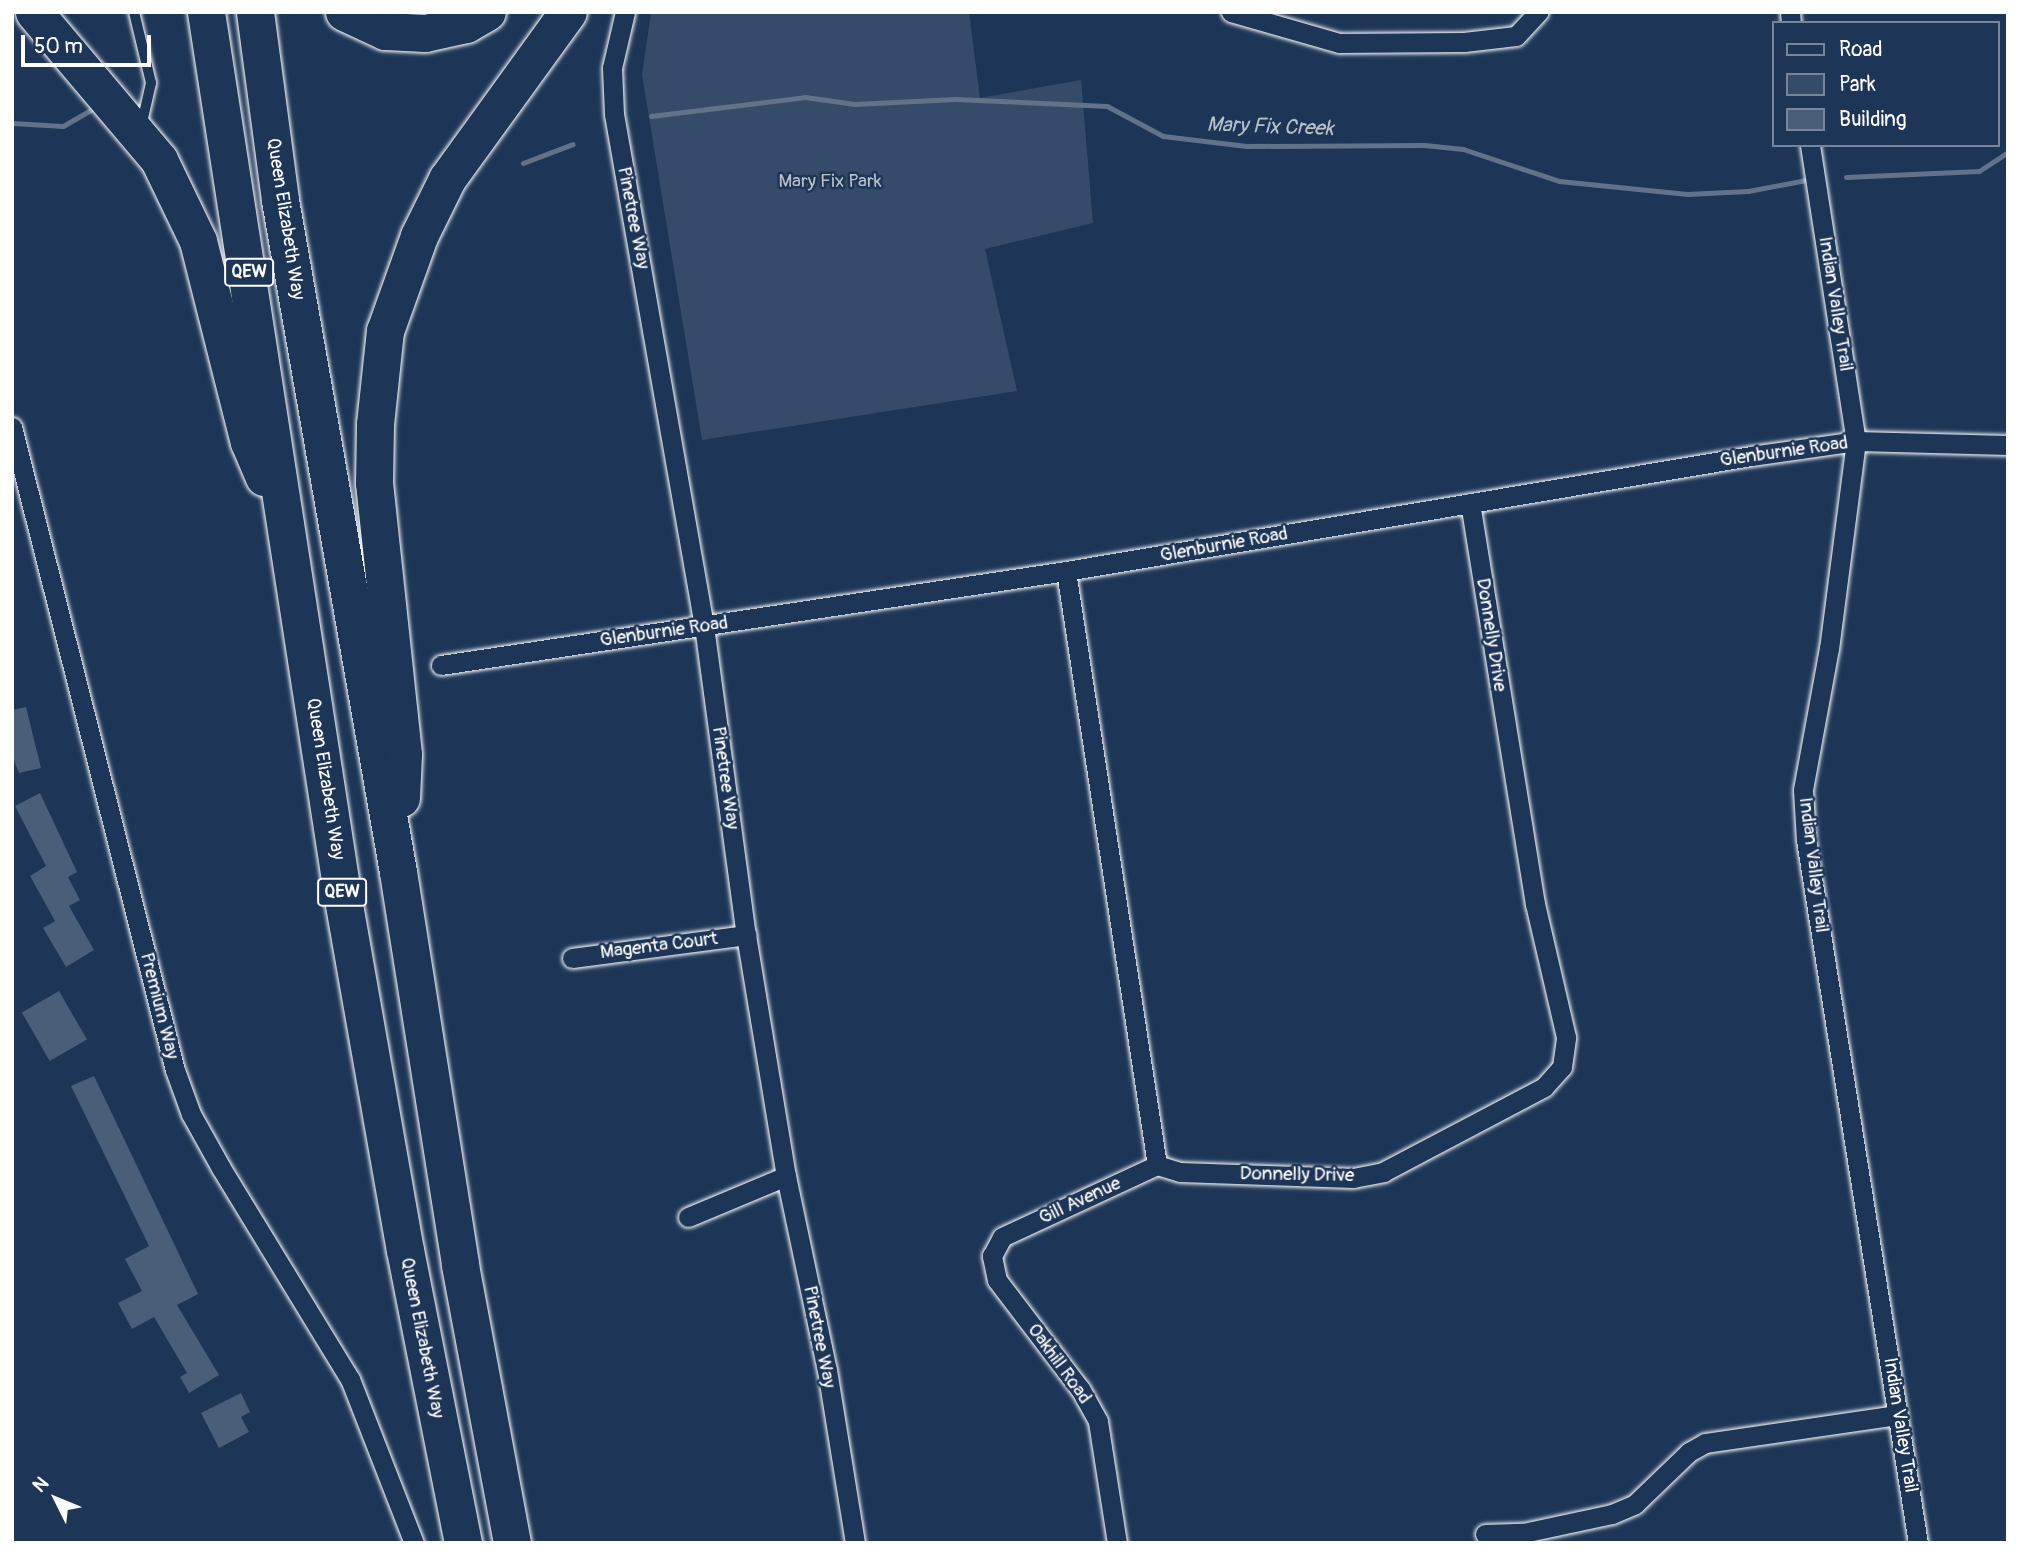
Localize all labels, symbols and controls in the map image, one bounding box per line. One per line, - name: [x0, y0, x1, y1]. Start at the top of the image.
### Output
- scale bar: [24, 21, 154, 65]
- legend: [1772, 21, 1999, 147]
- text: 50 m: [34, 33, 83, 60]
- text: Road: [1839, 36, 1883, 63]
- text: Park: [1839, 71, 1876, 98]
- text: Building: [1839, 106, 1906, 133]
- water label: Mary Fix Creek: [1206, 112, 1334, 142]
- street label: Queen Elizabeth Way: [261, 136, 309, 302]
- street label: Pinetree Way: [612, 165, 654, 271]
- park label: Mary Fix Park: [778, 171, 882, 193]
- street label: Indian Valley Trail: [1813, 235, 1857, 373]
- road number: QEW: [223, 258, 275, 286]
- street label: Glenburnie Road: [1718, 432, 1850, 472]
- street label: Glenburnie Road: [1158, 523, 1290, 567]
- street label: Donnelly Drive: [1471, 577, 1511, 693]
- street label: Glenburnie Road: [598, 612, 730, 652]
- street label: Queen Elizabeth Way: [301, 696, 349, 862]
- street label: Pinetree Way: [706, 725, 744, 831]
- street label: Indian Valley Trail: [1793, 796, 1833, 934]
- road number: QEW: [316, 878, 368, 906]
- street label: Magenta Court: [599, 927, 719, 965]
- street label: Premium Way: [135, 950, 183, 1062]
- street label: Donnelly Drive: [1239, 1163, 1355, 1187]
- street label: Gill Avenue: [1036, 1172, 1124, 1230]
- street label: Queen Elizabeth Way: [395, 1256, 449, 1420]
- street label: Pinetree Way: [798, 1284, 840, 1390]
- street label: Oakhill Road: [1022, 1319, 1096, 1409]
- street label: Indian Valley Trail: [1878, 1356, 1922, 1494]
- north arrow: [21, 1464, 91, 1534]
- text: N: [27, 1472, 54, 1498]

